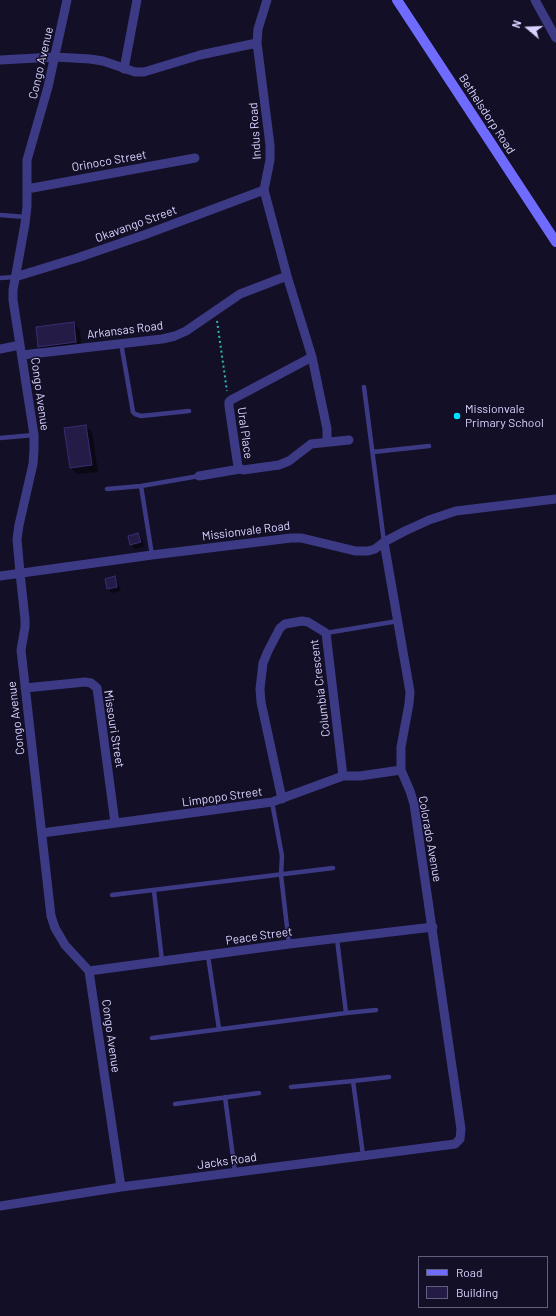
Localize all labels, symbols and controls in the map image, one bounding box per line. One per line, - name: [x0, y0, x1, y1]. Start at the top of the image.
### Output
- north arrow: [508, 8, 548, 48]
- text: N: [509, 18, 524, 30]
- street label: Congo Avenue: [26, 25, 56, 101]
- street label: Bethelsdorp Road: [456, 71, 518, 157]
- street label: Indus Road: [246, 102, 264, 160]
- street label: Orinoco Street: [70, 147, 148, 175]
- street label: Okavango Street: [93, 203, 179, 245]
- street label: Arkansas Road: [86, 318, 164, 342]
- street label: Congo Avenue: [28, 356, 52, 432]
- place label: Missionvale Primary School: [465, 402, 544, 430]
- street label: Ural Place: [234, 406, 256, 460]
- marker: Missionvale Primary School: [452, 411, 462, 421]
- street label: Missionvale Road: [201, 518, 291, 544]
- street label: Columbia Crescent: [307, 638, 333, 738]
- street label: Congo Avenue: [4, 681, 28, 755]
- street label: Missouri Street: [101, 689, 127, 769]
- street label: Limpopo Street: [181, 784, 263, 810]
- street label: Colorado Avenue: [415, 795, 445, 883]
- street label: Peace Street: [225, 924, 293, 948]
- street label: Congo Avenue: [99, 998, 123, 1074]
- street label: Jacks Road: [196, 1150, 258, 1172]
- legend: [418, 1256, 548, 1308]
- text: Road: [456, 1265, 483, 1279]
- text: Building: [456, 1285, 498, 1299]

